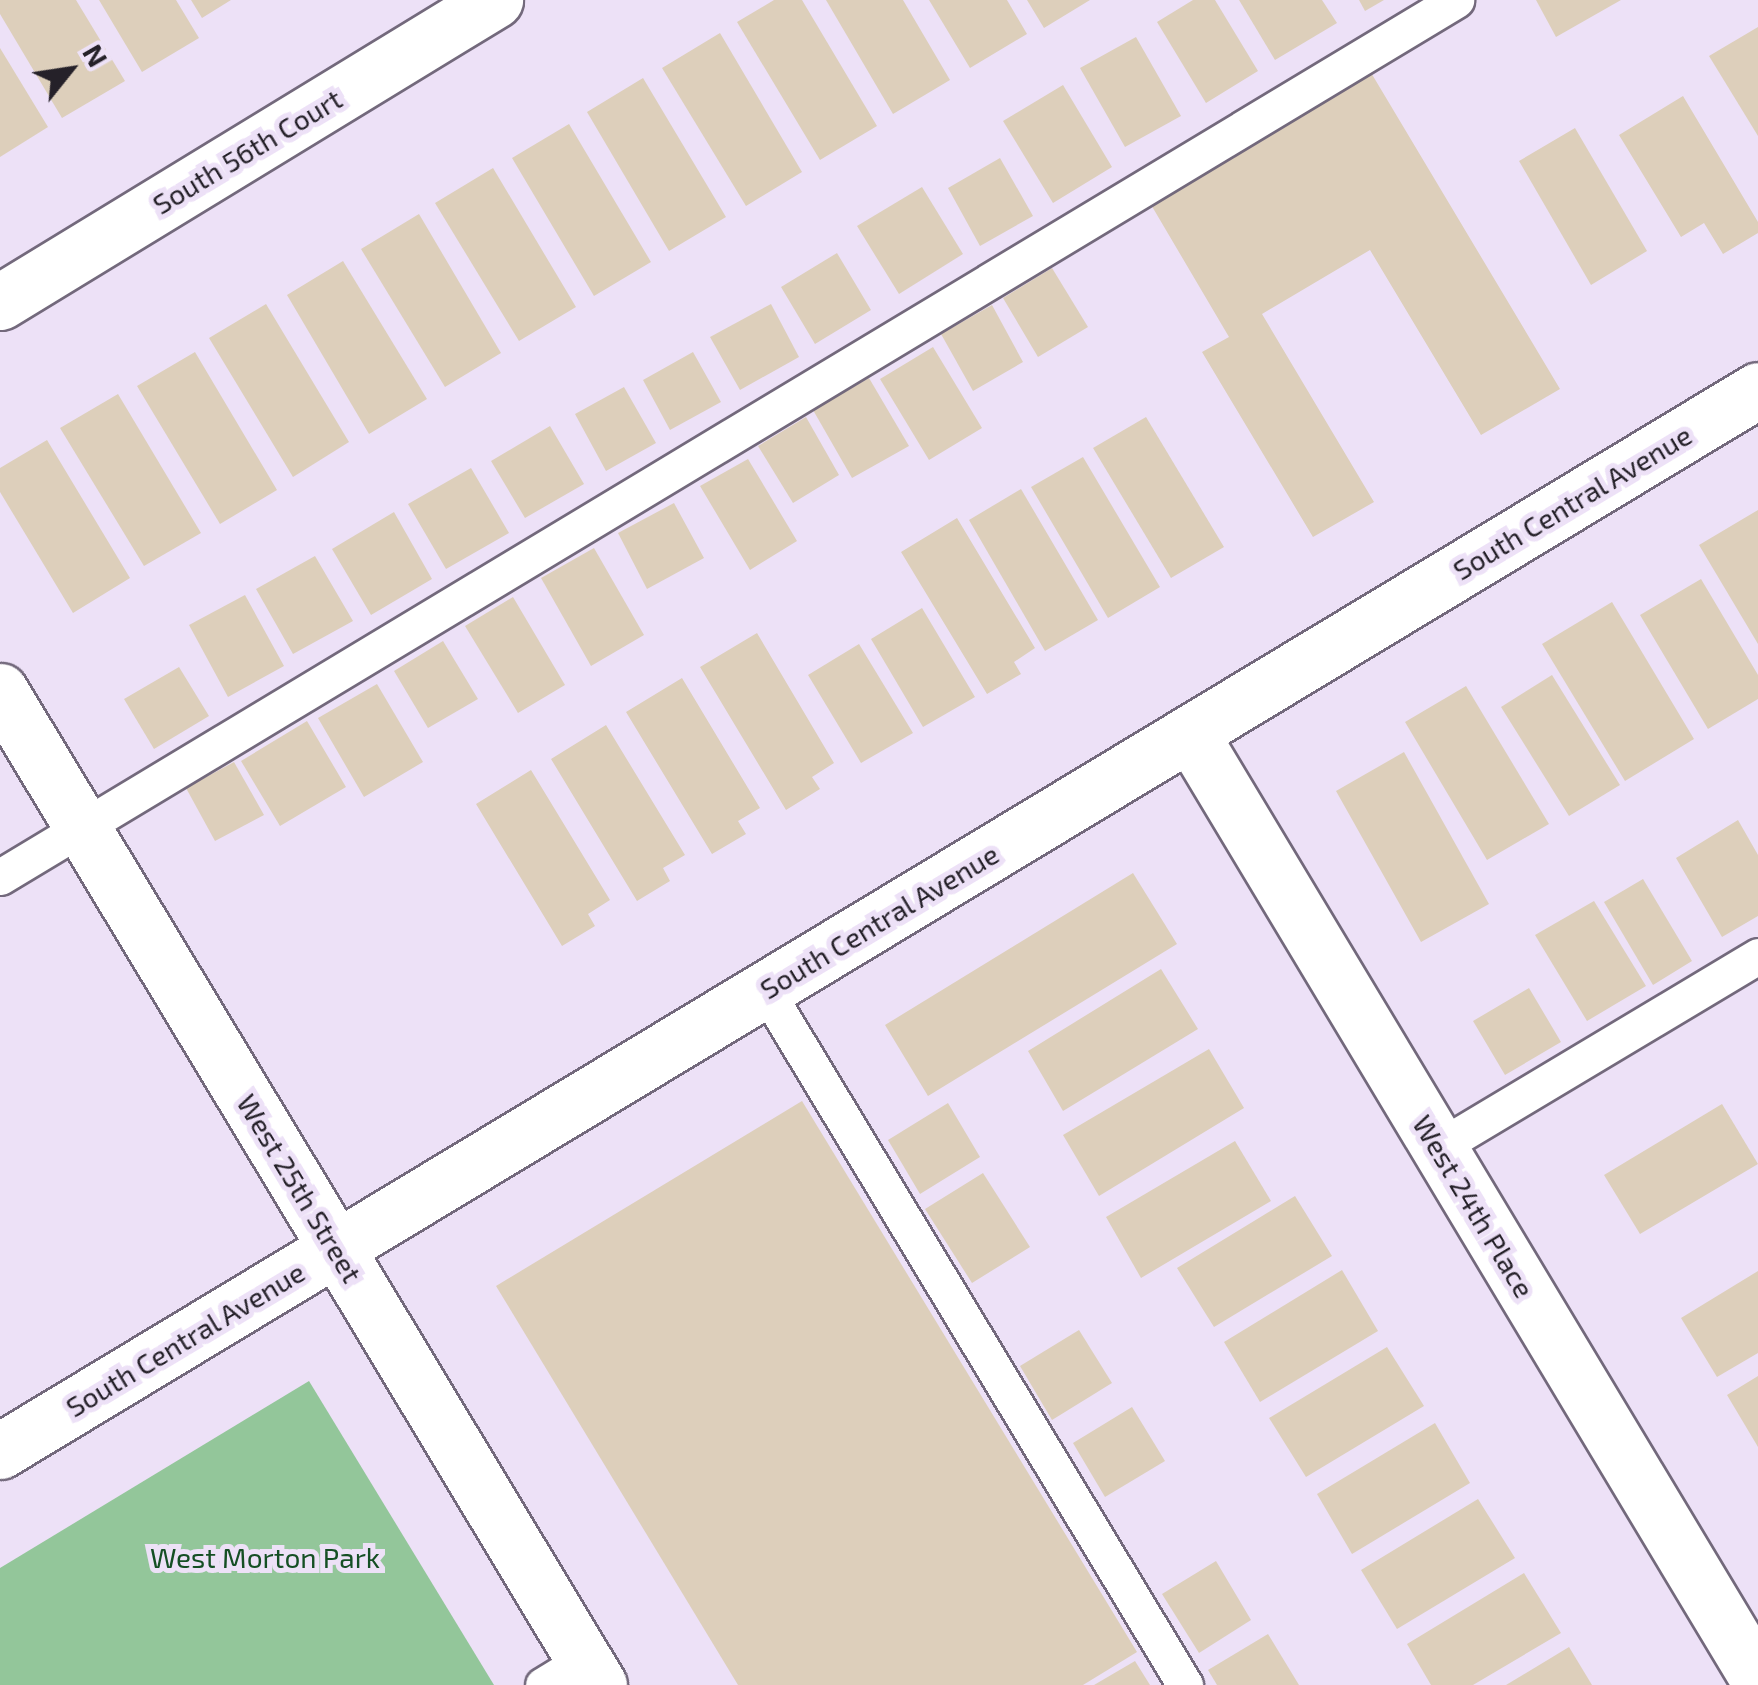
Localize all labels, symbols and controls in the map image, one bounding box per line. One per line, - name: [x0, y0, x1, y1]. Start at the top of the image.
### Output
- north arrow: [20, 20, 120, 120]
- text: N: [76, 38, 116, 72]
- street label: South 56th Court: [146, 81, 348, 221]
- street label: South Central Avenue: [1446, 417, 1698, 587]
- street label: South Central Avenue: [753, 836, 1005, 1006]
- street label: West 25th Street: [231, 1088, 369, 1288]
- street label: West 24th Place: [1406, 1109, 1542, 1303]
- street label: South Central Avenue: [59, 1254, 311, 1424]
- park label: West Morton Park: [150, 1540, 380, 1574]

